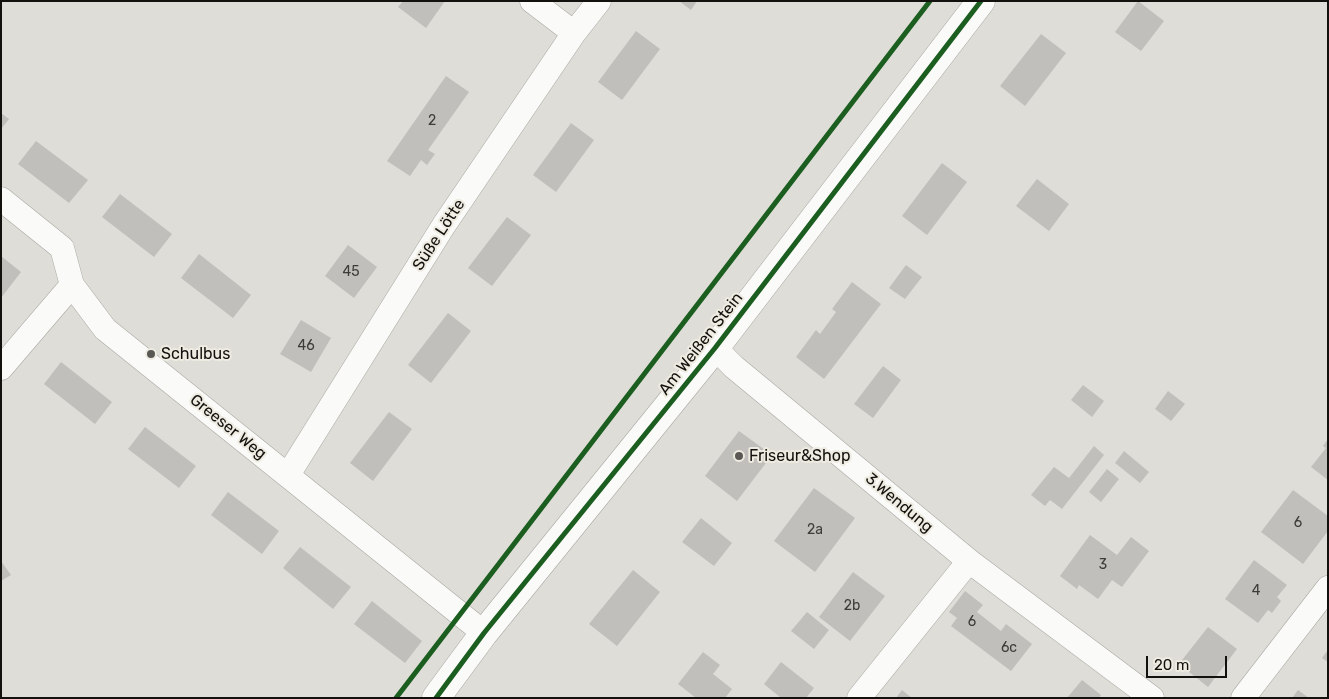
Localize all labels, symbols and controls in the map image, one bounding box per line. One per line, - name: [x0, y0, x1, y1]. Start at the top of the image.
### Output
- house number: 2: [428, 113, 436, 129]
- street label: Süße Lötte: [409, 196, 469, 274]
- house number: 45: [342, 264, 360, 280]
- street label: Am Weißen Stein: [655, 289, 747, 399]
- house number: 46: [297, 338, 315, 354]
- place label: Schulbus: [161, 344, 230, 364]
- marker: Schulbus: [145, 348, 157, 360]
- street label: Greeser Weg: [186, 390, 270, 464]
- place label: Friseur&Shop: [749, 446, 850, 466]
- marker: Friseur&Shop: [733, 450, 745, 462]
- street label: 3.Wendung: [861, 469, 937, 537]
- house number: 6: [1294, 515, 1302, 531]
- house number: 2a: [807, 522, 823, 538]
- house number: 3: [1099, 557, 1107, 573]
- house number: 4: [1252, 583, 1260, 599]
- house number: 2b: [844, 598, 860, 614]
- house number: 6: [968, 614, 976, 630]
- house number: 6c: [1001, 640, 1017, 656]
- scale bar: [1149, 646, 1230, 678]
- text: 20 m: [1154, 656, 1189, 674]

